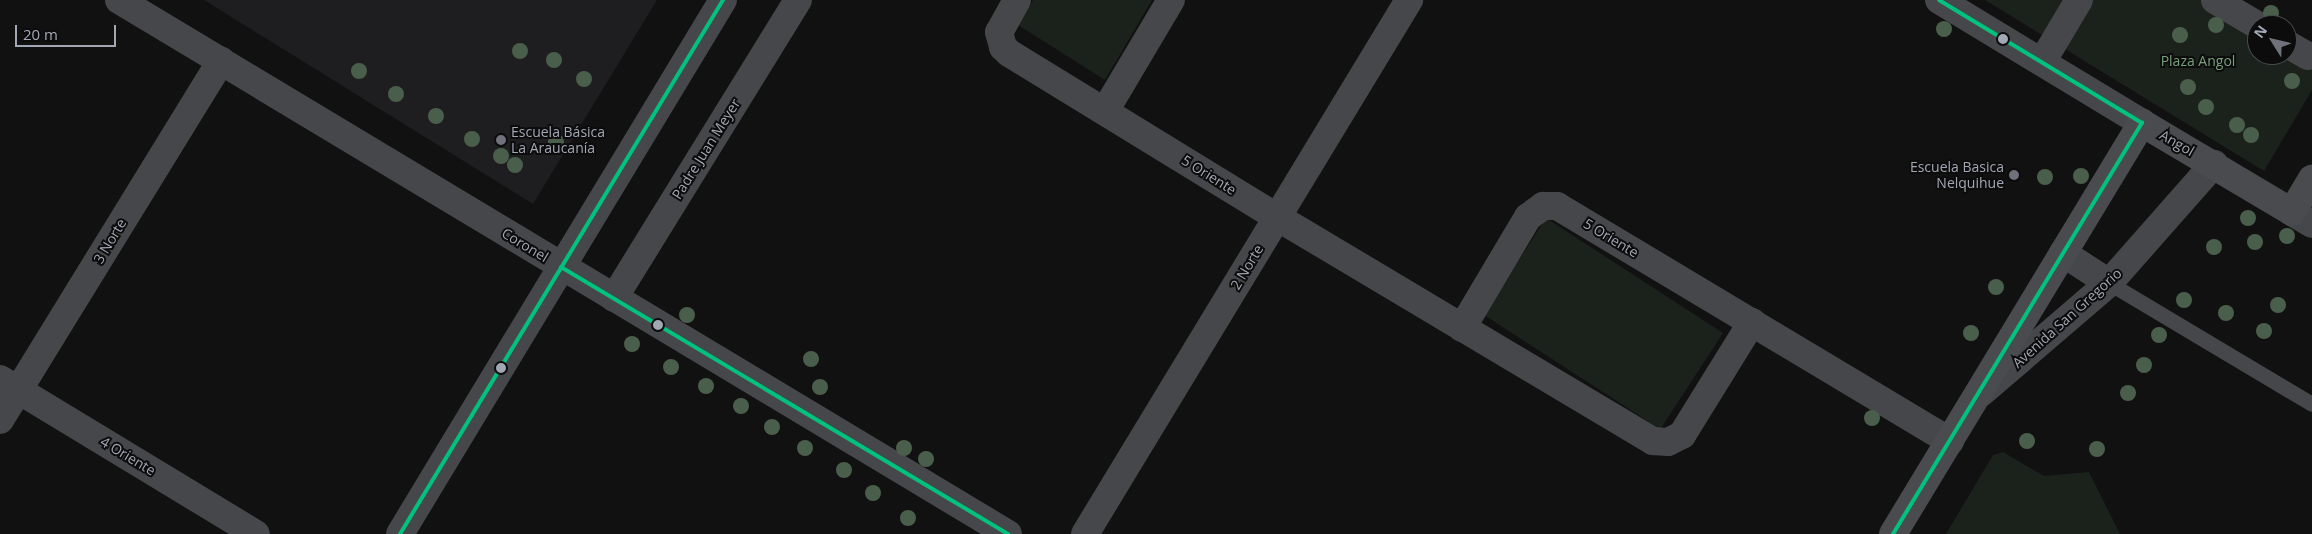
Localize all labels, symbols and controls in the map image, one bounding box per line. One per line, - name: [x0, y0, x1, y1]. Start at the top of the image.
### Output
- scale bar: [18, 15, 119, 47]
- north arrow: [2247, 15, 2297, 65]
- text: N: [2249, 21, 2271, 42]
- text: 20 m: [23, 24, 58, 44]
- unlabelled marker: [1998, 34, 2008, 44]
- park label: Plaza Angol: [2161, 53, 2235, 69]
- street label: Padre Juan Meyer: [668, 96, 744, 202]
- place label: Escuela Básica La Araucanía: [511, 124, 605, 156]
- street label: Angol: [2157, 126, 2197, 160]
- marker: Escuela Básica La Araucanía: [495, 134, 507, 146]
- street label: 5 Oriente: [1179, 152, 1239, 198]
- place label: Escuela Basica Nelquihue: [1910, 159, 2004, 192]
- marker: Escuela Basica Nelquihue: [2008, 169, 2020, 181]
- street label: 5 Oriente: [1580, 215, 1642, 261]
- street label: 3 Norte: [90, 216, 130, 266]
- street label: Coronel: [499, 225, 551, 265]
- street label: 2 Norte: [1227, 242, 1267, 292]
- street label: Avenida San Gregorio: [2009, 265, 2125, 371]
- unlabelled marker: [653, 320, 663, 330]
- unlabelled marker: [496, 363, 506, 373]
- street label: 4 Oriente: [97, 433, 159, 479]

